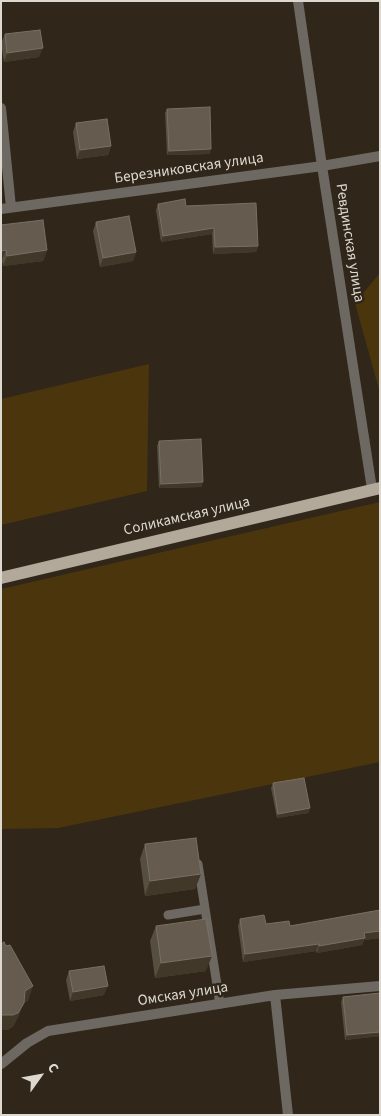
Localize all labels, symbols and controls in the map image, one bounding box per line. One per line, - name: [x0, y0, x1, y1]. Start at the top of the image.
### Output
- street label: Березниковская улица: [113, 150, 265, 188]
- street label: Ревдинская улица: [331, 182, 367, 304]
- street label: Соликамская улица: [122, 494, 252, 540]
- street label: Омская улица: [137, 979, 229, 1011]
- north arrow: [15, 1051, 65, 1101]
- text: С: [42, 1059, 63, 1077]

